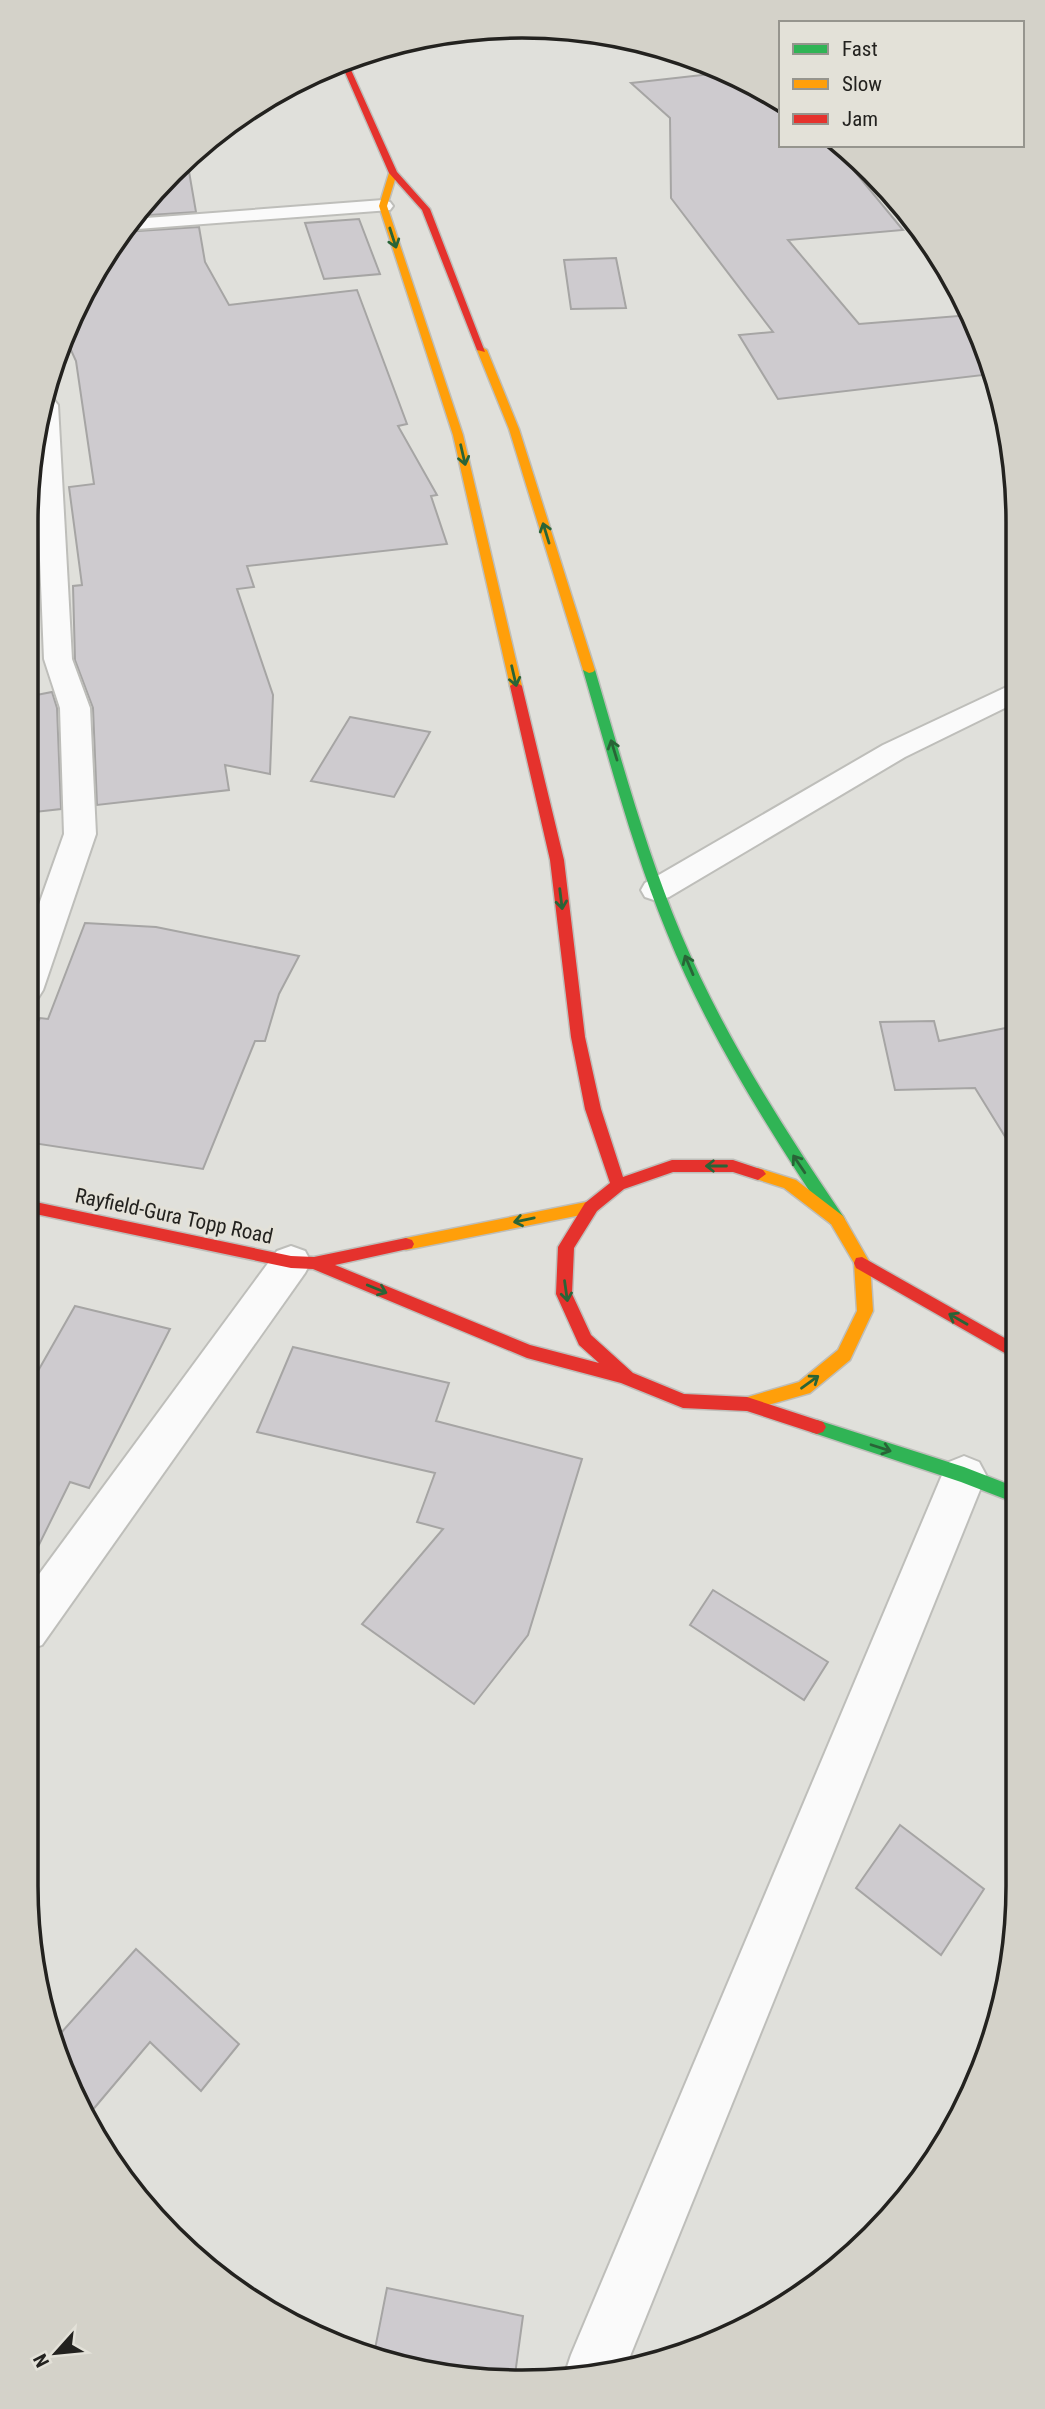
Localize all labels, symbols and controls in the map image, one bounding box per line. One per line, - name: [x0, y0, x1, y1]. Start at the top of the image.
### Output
- legend: [779, 21, 1024, 147]
- text: Fast: [842, 37, 878, 61]
- text: Slow: [842, 72, 882, 96]
- text: Jam: [842, 107, 878, 131]
- one-way arrow: [388, 227, 400, 249]
- one-way arrow: [457, 443, 470, 466]
- one-way arrow: [539, 522, 552, 544]
- one-way arrow: [508, 664, 521, 687]
- one-way arrow: [606, 739, 619, 761]
- one-way arrow: [555, 887, 568, 910]
- one-way arrow: [682, 954, 695, 976]
- one-way arrow: [791, 1154, 805, 1174]
- one-way arrow: [705, 1159, 728, 1173]
- street label: Rayfield-Gura Topp Road: [73, 1183, 275, 1249]
- one-way arrow: [513, 1213, 536, 1227]
- one-way arrow: [560, 1279, 573, 1302]
- one-way arrow: [366, 1283, 387, 1296]
- one-way arrow: [948, 1312, 969, 1325]
- one-way arrow: [800, 1375, 819, 1389]
- one-way arrow: [870, 1443, 892, 1456]
- north arrow: [21, 2318, 91, 2388]
- text: N: [28, 2350, 54, 2371]

